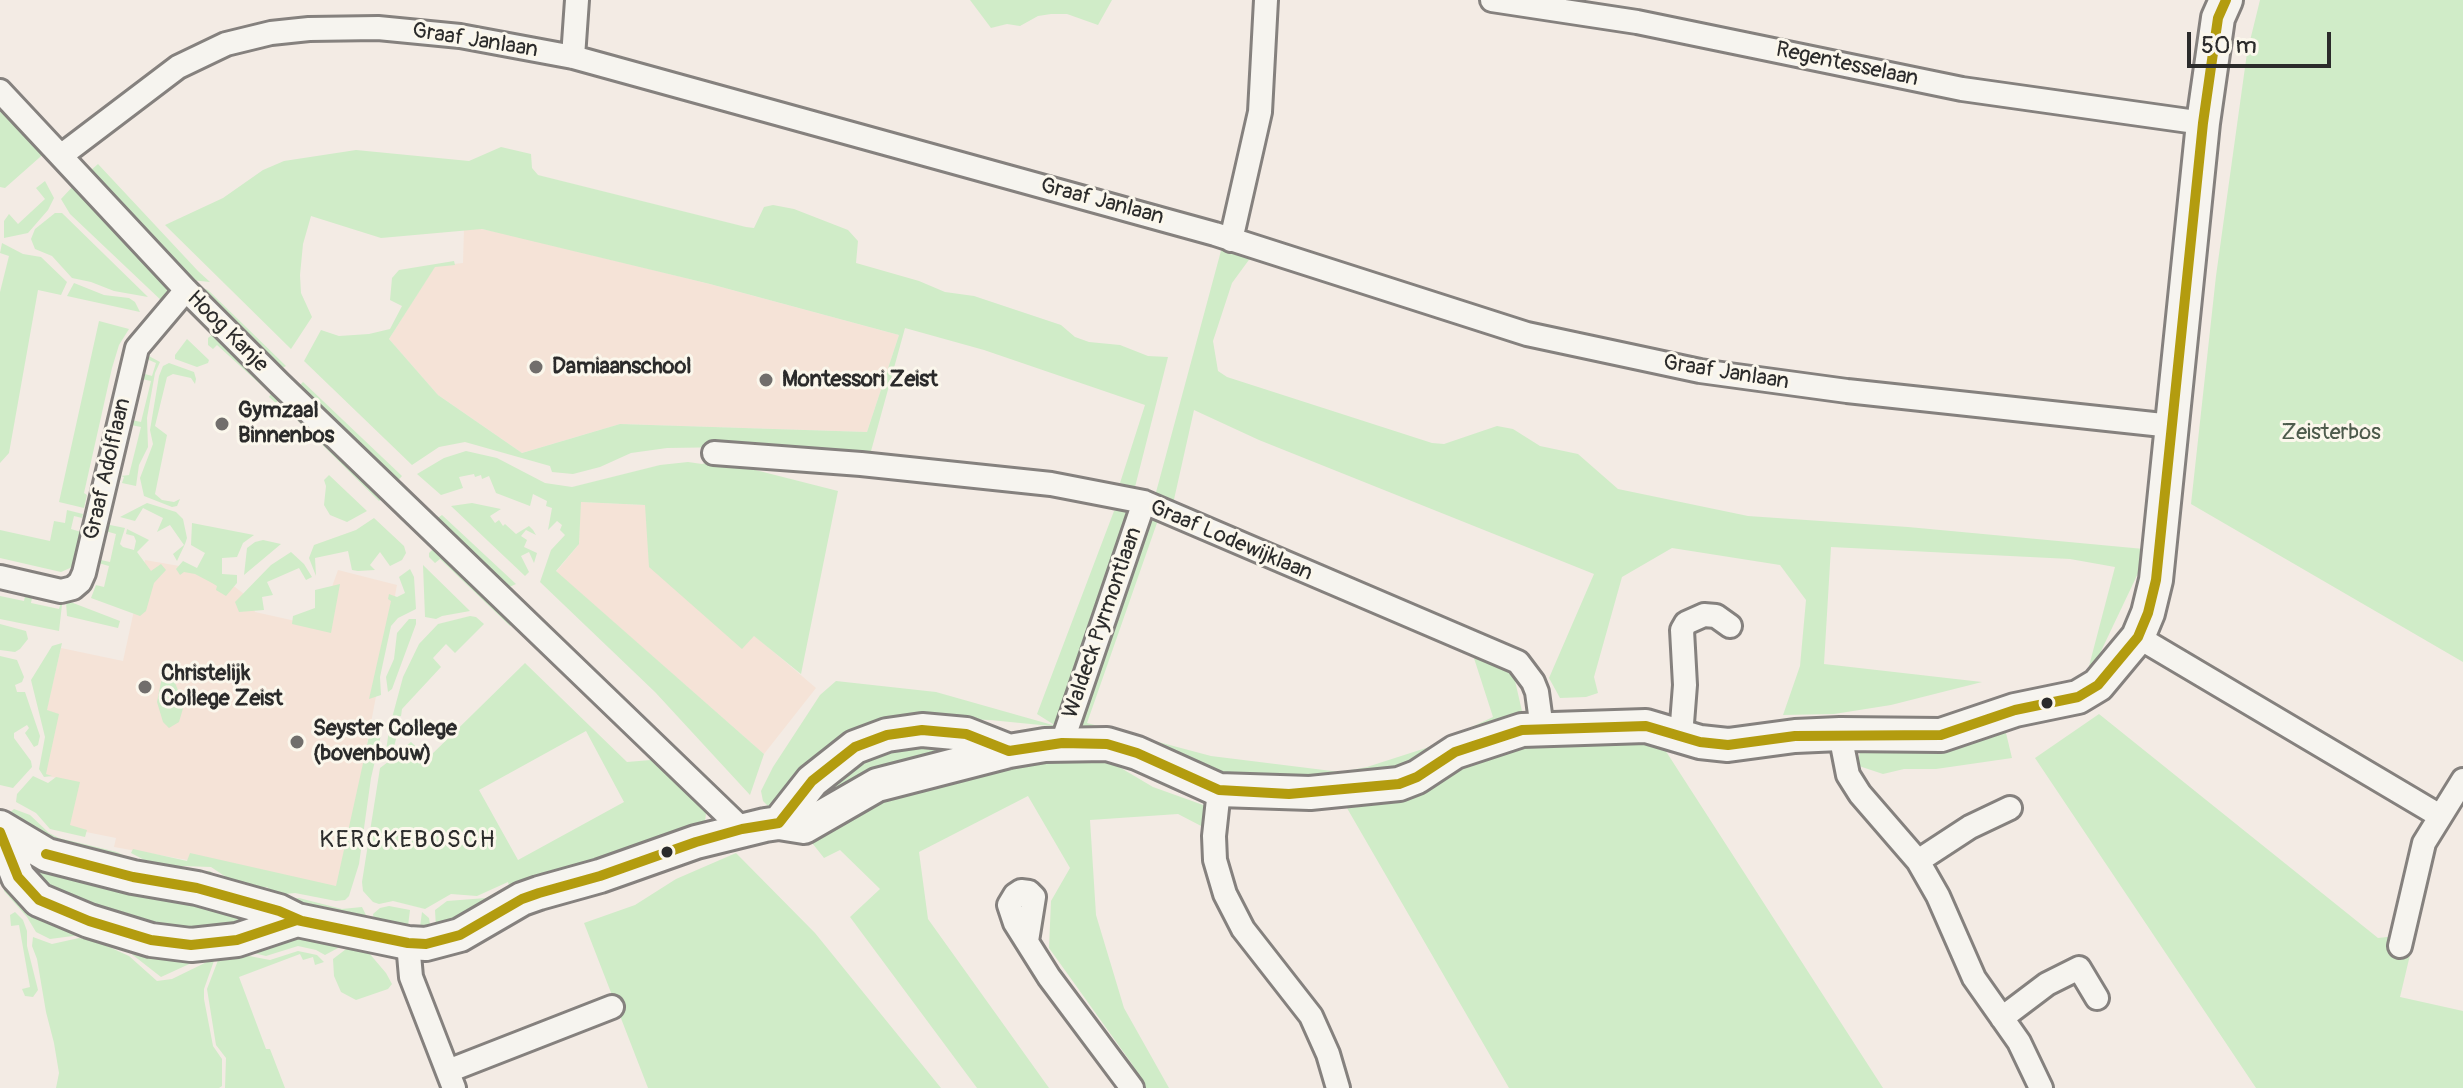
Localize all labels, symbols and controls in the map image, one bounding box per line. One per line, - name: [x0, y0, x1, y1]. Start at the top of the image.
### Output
- scale bar: [2191, 16, 2335, 66]
- street label: Graaf Janlaan: [410, 18, 540, 64]
- text: 50 m: [2201, 31, 2257, 60]
- street label: Regentesselaan: [1773, 37, 1921, 93]
- street label: Graaf Janlaan: [1037, 173, 1167, 231]
- street label: Hoog Kanje: [181, 286, 273, 378]
- street label: Graaf Janlaan: [1661, 350, 1791, 396]
- place label: Damiaanschool: [552, 354, 691, 380]
- marker: Damiaanschool: [527, 358, 545, 376]
- place label: Montessori Zeist: [782, 367, 938, 393]
- marker: Montessori Zeist: [757, 371, 775, 389]
- street label: Graaf Adolflaan: [79, 396, 137, 542]
- place label: Gymzaal Binnenbos: [238, 398, 334, 450]
- marker: Gymzaal Binnenbos: [213, 415, 231, 433]
- park label: Zeisterbos: [2281, 420, 2381, 446]
- street label: Graaf Lodewijklaan: [1146, 495, 1316, 587]
- street label: Waldeck Pyrmontlaan: [1058, 524, 1148, 722]
- place label: Christelijk College Zeist: [161, 661, 283, 712]
- marker: Christelijk College Zeist: [136, 678, 154, 696]
- unlabelled marker: [2039, 695, 2055, 711]
- place label: Seyster College (bovenbouw): [313, 716, 457, 768]
- marker: Seyster College (bovenbouw): [288, 733, 306, 751]
- district label: KERCKEBOSCH: [319, 827, 497, 855]
- unlabelled marker: [659, 844, 675, 860]

